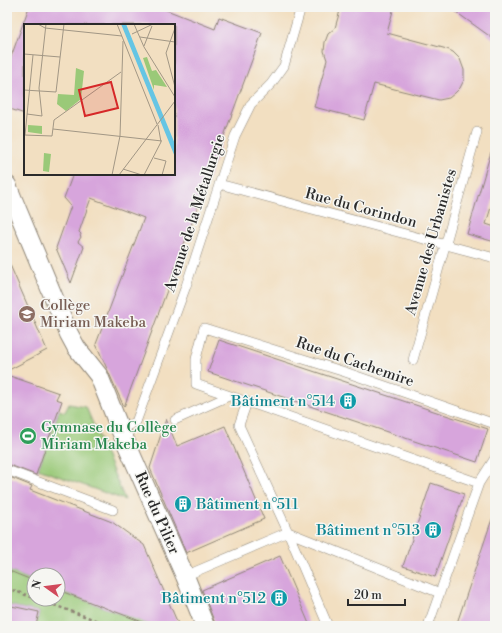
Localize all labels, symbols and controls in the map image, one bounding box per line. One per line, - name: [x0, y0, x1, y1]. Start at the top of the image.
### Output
- inset map: [24, 24, 175, 175]
- street label: Avenue de la Métallurgie: [160, 132, 230, 295]
- street label: Avenue des Urbanistes: [401, 167, 461, 318]
- street label: Rue du Corindon: [303, 184, 419, 232]
- place label: Collège Miriam Makeba: [40, 296, 146, 332]
- school or university icon: Collège Miriam Makeba: [17, 304, 37, 324]
- street label: Rue du Cachemire: [293, 333, 417, 391]
- building icon: Bâtiment n°514: [338, 391, 358, 411]
- place label: Bâtiment n°514: [230, 392, 335, 411]
- place label: Gymnase du Collège Miriam Makeba: [41, 418, 177, 454]
- sports icon: Gymnase du Collège Miriam Makeba: [18, 426, 38, 446]
- street label: Rue du Pilier: [130, 469, 184, 558]
- building icon: Bâtiment n°511: [173, 494, 193, 514]
- place label: Bâtiment n°511: [195, 495, 299, 514]
- building icon: Bâtiment n°513: [423, 520, 443, 540]
- place label: Bâtiment n°513: [315, 521, 420, 540]
- north arrow: [26, 567, 66, 607]
- text: N: [29, 579, 45, 591]
- scale bar: [348, 581, 405, 607]
- building icon: Bâtiment n°512: [269, 588, 289, 608]
- text: 20 m: [354, 588, 382, 603]
- place label: Bâtiment n°512: [161, 589, 266, 608]

